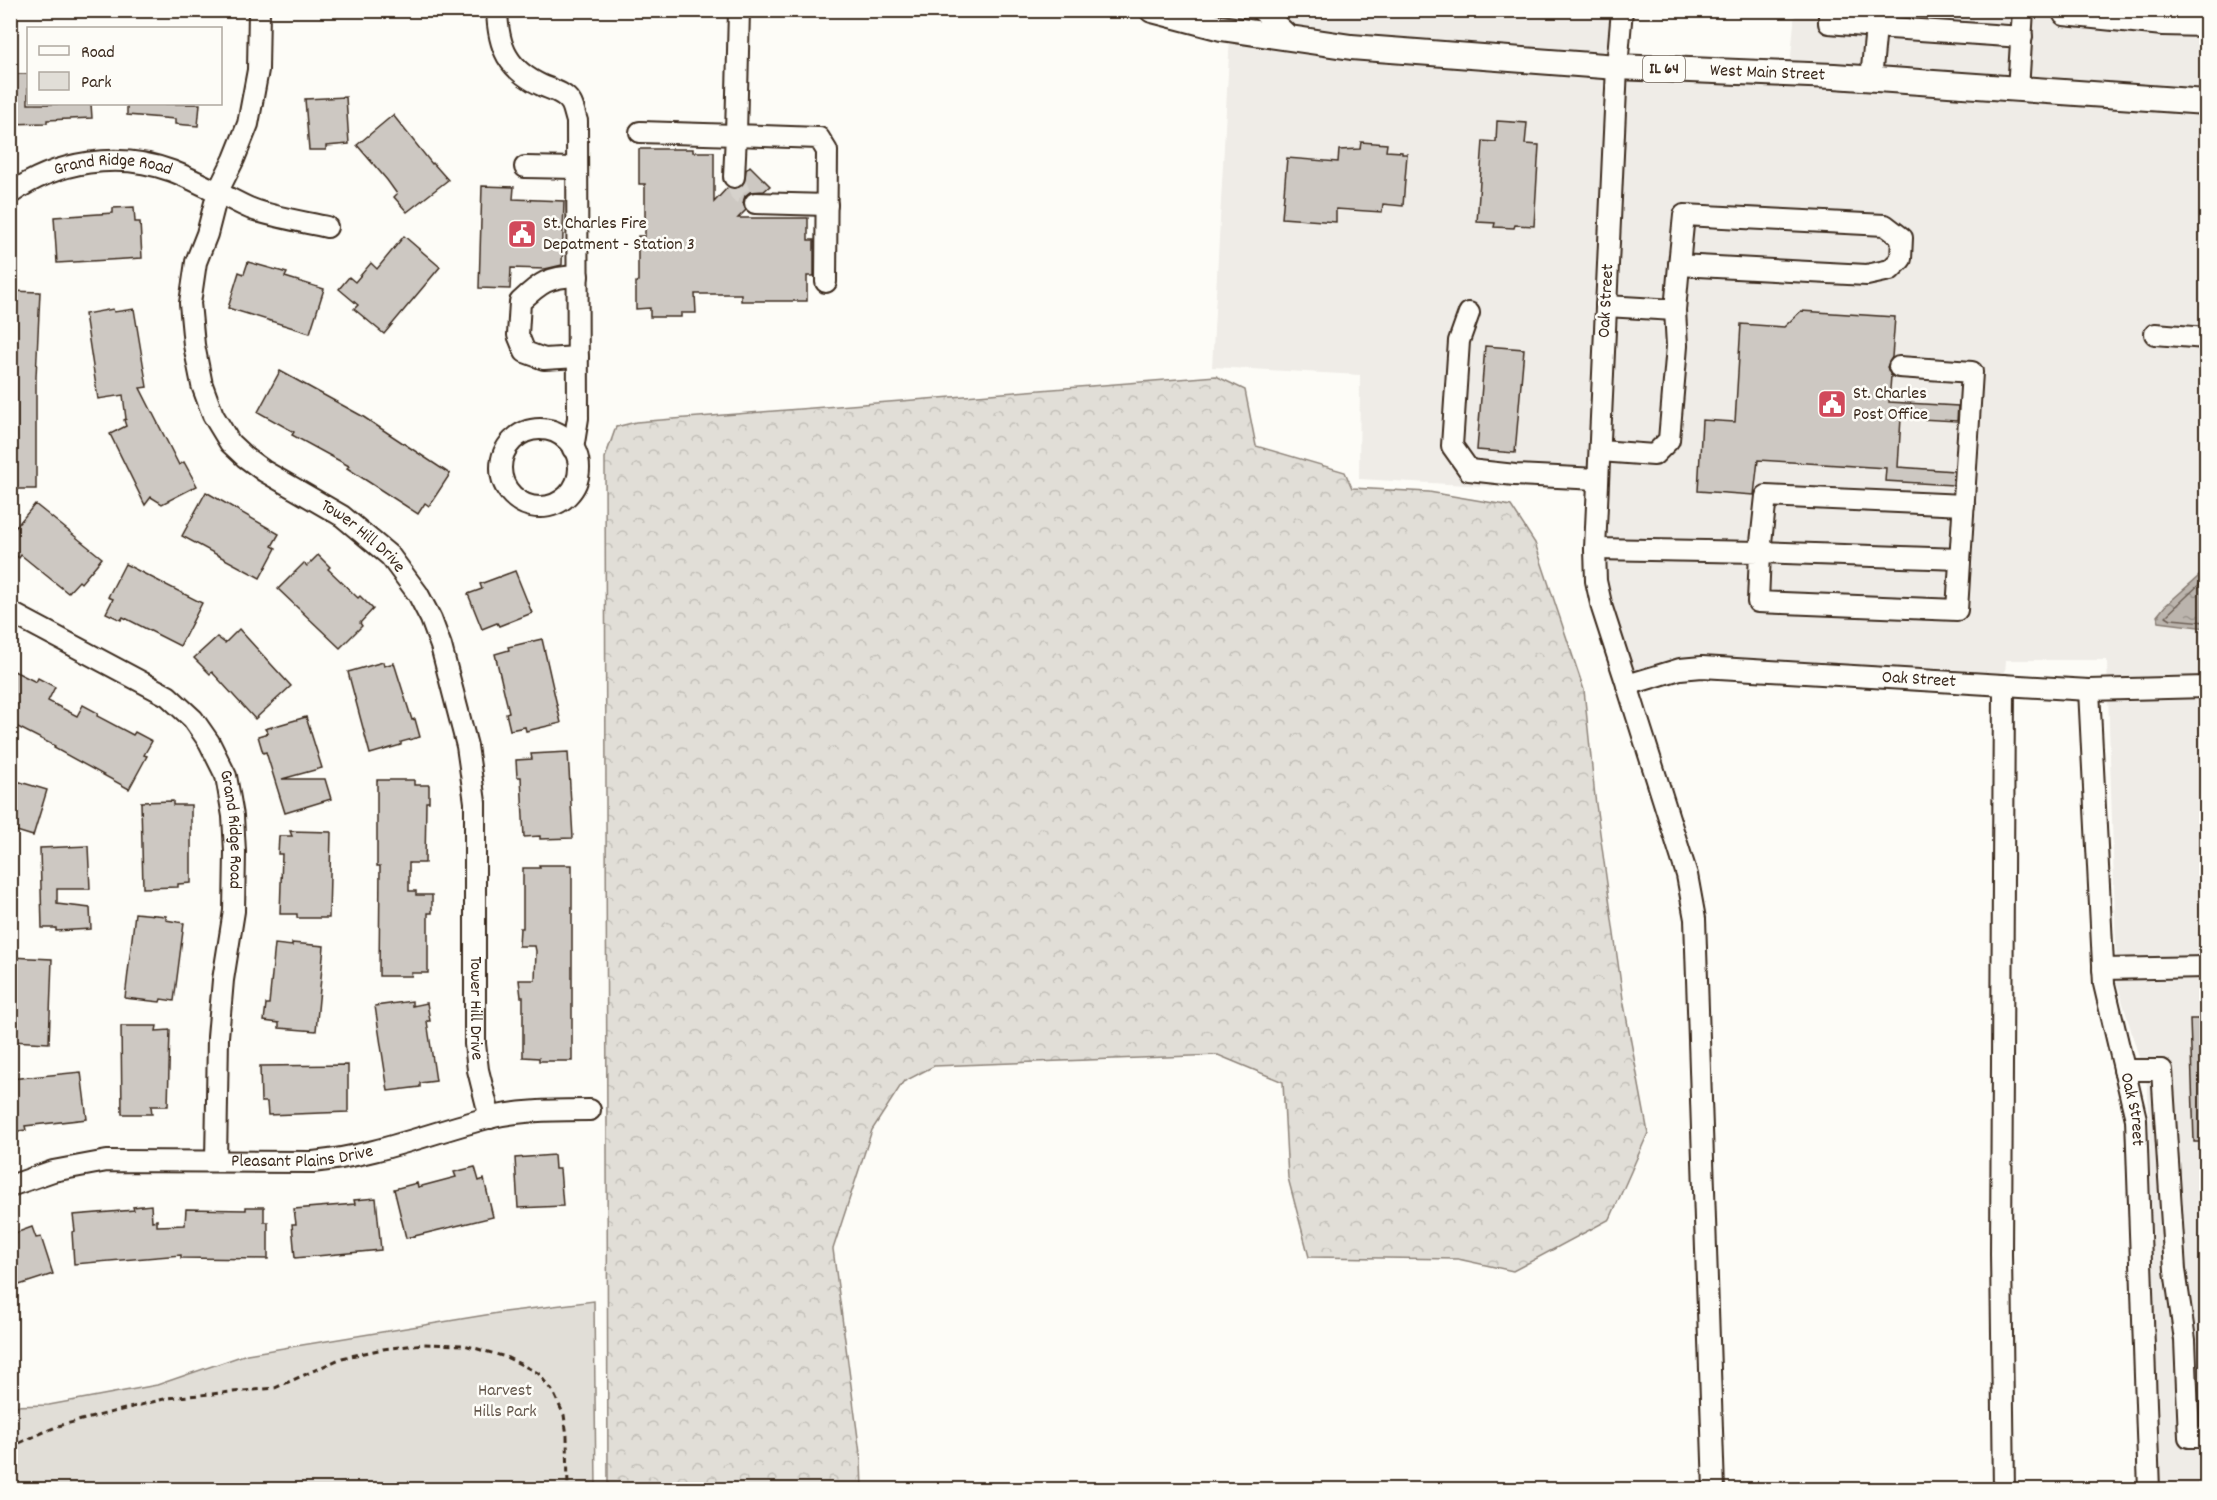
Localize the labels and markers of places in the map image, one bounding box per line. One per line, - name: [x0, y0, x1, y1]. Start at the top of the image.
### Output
- place label: St. Charles Fire Depatment - Station 3: [543, 212, 695, 258]
- public building icon: St. Charles Fire Depatment - Station 3: [506, 218, 538, 250]
- place label: St. Charles Post Office: [1853, 382, 1928, 428]
- public building icon: St. Charles Post Office: [1816, 388, 1848, 420]

